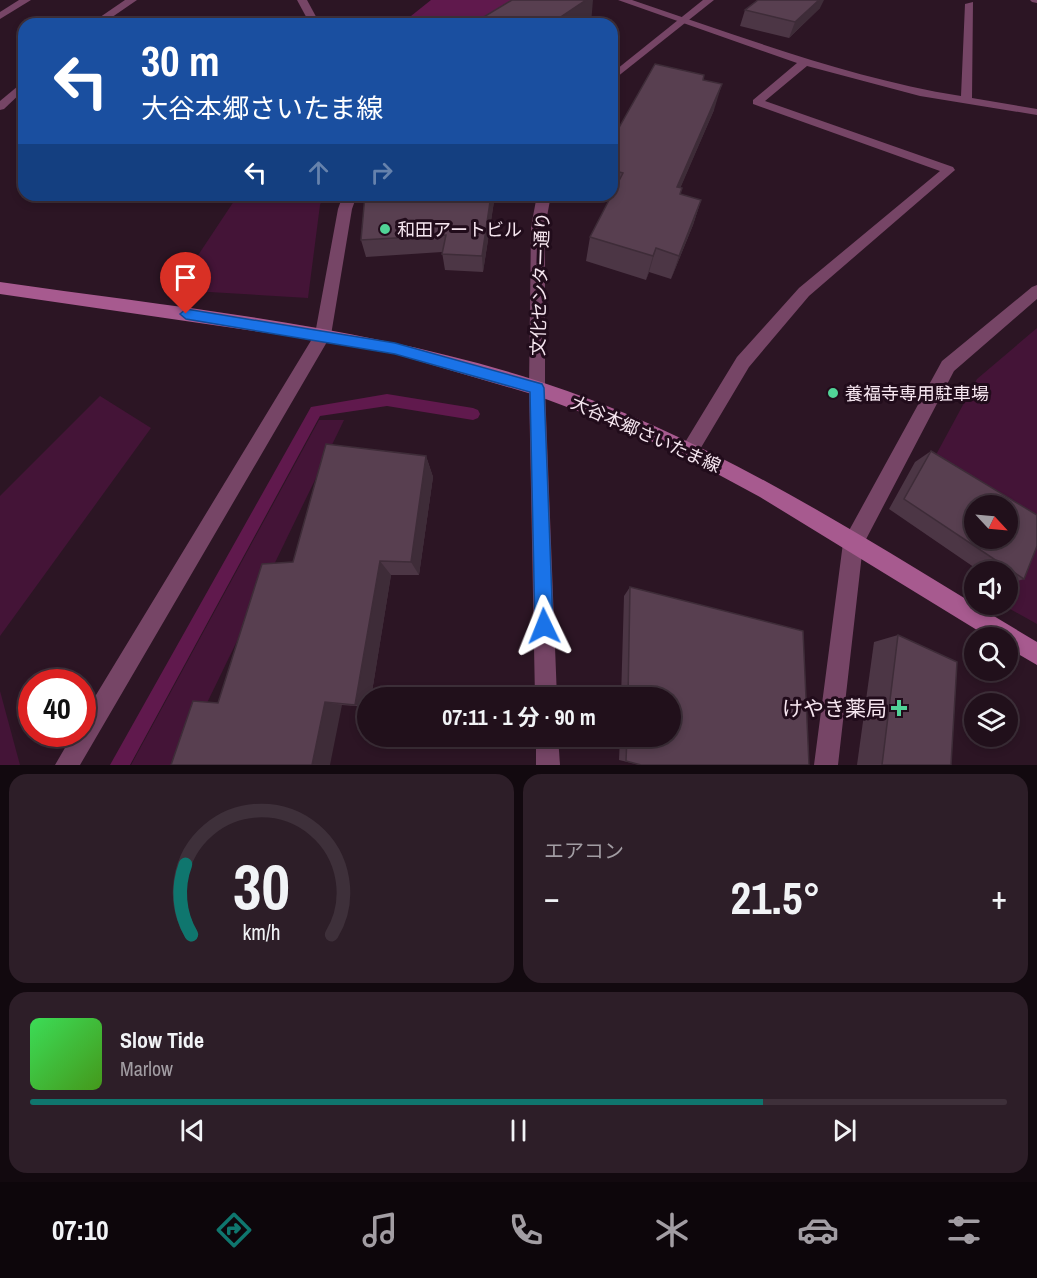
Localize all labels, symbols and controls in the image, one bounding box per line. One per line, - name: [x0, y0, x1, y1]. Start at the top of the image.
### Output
- text: 30 m: [141, 33, 220, 89]
- icon: left: [42, 42, 120, 120]
- text: 大谷本郷さいたま線: [141, 90, 383, 126]
- icon: left: [239, 156, 272, 189]
- icon: ahead: [302, 156, 335, 189]
- icon: right: [365, 156, 398, 189]
- street label: 文化センター通り: [525, 212, 555, 356]
- place label: 和田アートビル: [397, 217, 522, 242]
- marker: 和田アートビル: [378, 222, 392, 236]
- pin: [160, 252, 211, 314]
- icon: arrive: [169, 261, 202, 294]
- place label: 養福寺専用駐車場: [845, 381, 989, 406]
- marker: 養福寺専用駐車場: [826, 386, 840, 400]
- street label: 大谷本郷さいたま線: [567, 390, 725, 478]
- north arrow: [964, 495, 1018, 549]
- map controls: [964, 495, 1018, 747]
- button: sound: [964, 561, 1018, 615]
- position arrow: [512, 594, 576, 658]
- button: search: [964, 627, 1018, 681]
- speed limit sign: 40: [18, 669, 96, 747]
- button: layers: [964, 693, 1018, 747]
- place label: けやき薬局: [782, 694, 887, 723]
- marker: けやき薬局: [892, 701, 906, 715]
- text: 07:11 · 1 分 · 90 m: [442, 702, 596, 732]
- text: エアコン: [544, 837, 624, 864]
- text: 30: [233, 844, 290, 928]
- text: 21.5°: [731, 867, 820, 928]
- text: −: [544, 875, 560, 919]
- text: +: [991, 875, 1007, 919]
- text: km/h: [242, 919, 281, 948]
- text: Slow Tide: [120, 1025, 204, 1055]
- text: Marlow: [120, 1055, 173, 1082]
- icon: previous: [176, 1114, 209, 1147]
- icon: pause: [502, 1114, 535, 1147]
- icon: next: [828, 1114, 861, 1147]
- icon: directions: [213, 1209, 255, 1251]
- icon: music: [359, 1209, 401, 1251]
- icon: phone: [505, 1209, 547, 1251]
- icon: climate: [651, 1209, 693, 1251]
- icon: car: [797, 1209, 839, 1251]
- icon: filters: [943, 1209, 985, 1251]
- text: 07:10: [52, 1212, 109, 1248]

